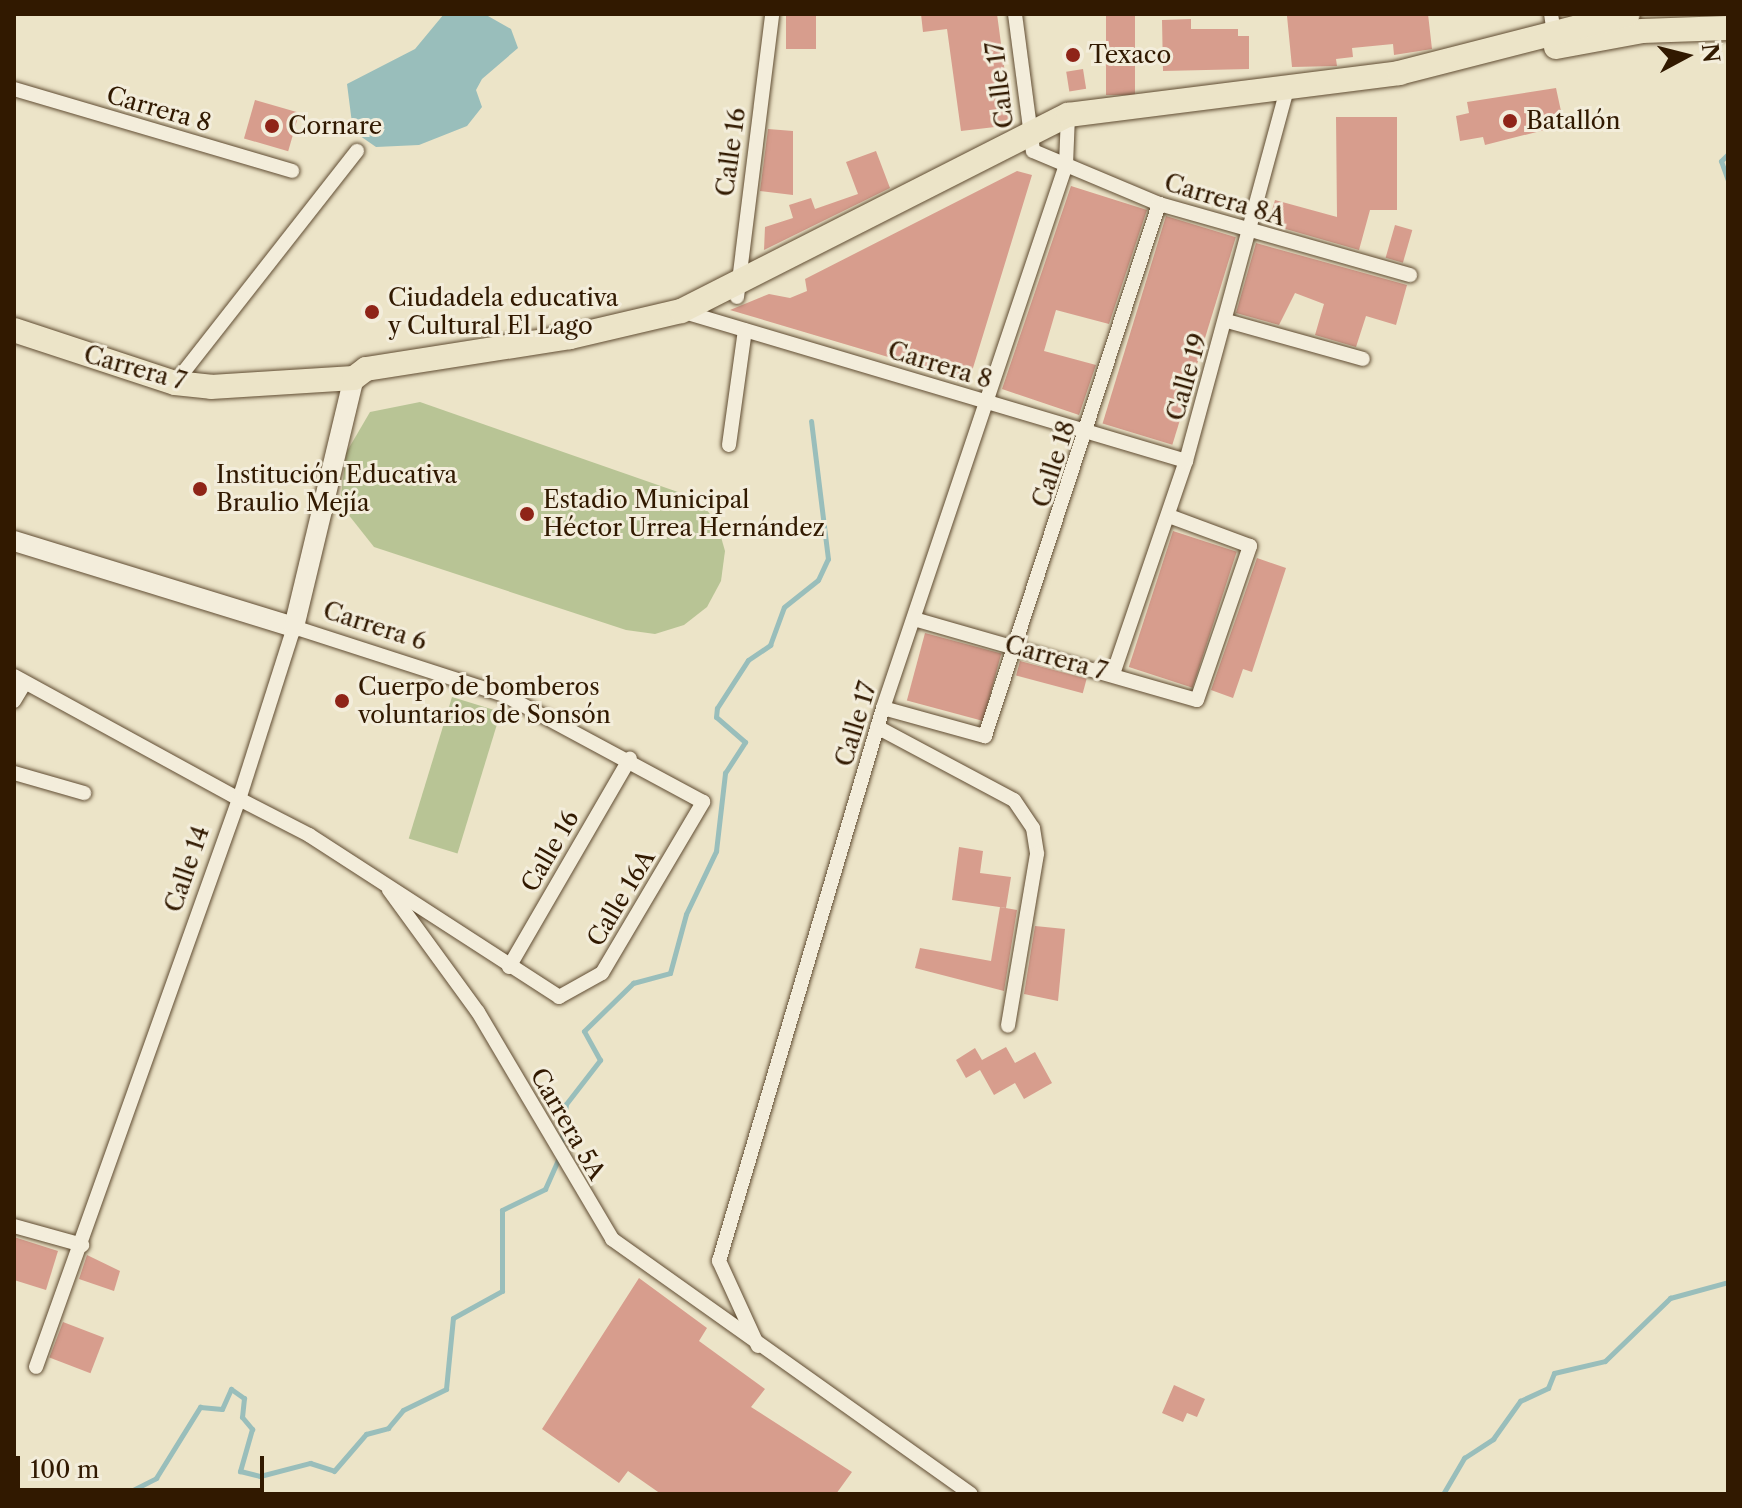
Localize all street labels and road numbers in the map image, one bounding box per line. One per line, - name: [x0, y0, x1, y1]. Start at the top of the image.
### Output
- street label: Calle 17: [980, 40, 1020, 130]
- street label: Carrera 8: [103, 80, 215, 138]
- street label: Calle 16: [711, 106, 751, 198]
- street label: Carrera 8A: [1161, 168, 1289, 232]
- street label: Calle 19: [1161, 330, 1213, 424]
- street label: Carrera 8: [884, 335, 996, 395]
- street label: Carrera 7: [80, 340, 190, 396]
- street label: Calle 18: [1026, 417, 1082, 511]
- street label: Carrera 6: [319, 596, 431, 656]
- street label: Carrera 7: [1001, 630, 1111, 686]
- street label: Calle 17: [829, 678, 883, 770]
- street label: Calle 16: [515, 805, 585, 897]
- street label: Calle 14: [159, 822, 215, 916]
- street label: Calle 16A: [581, 845, 661, 951]
- street label: Carrera 5A: [524, 1063, 612, 1185]

